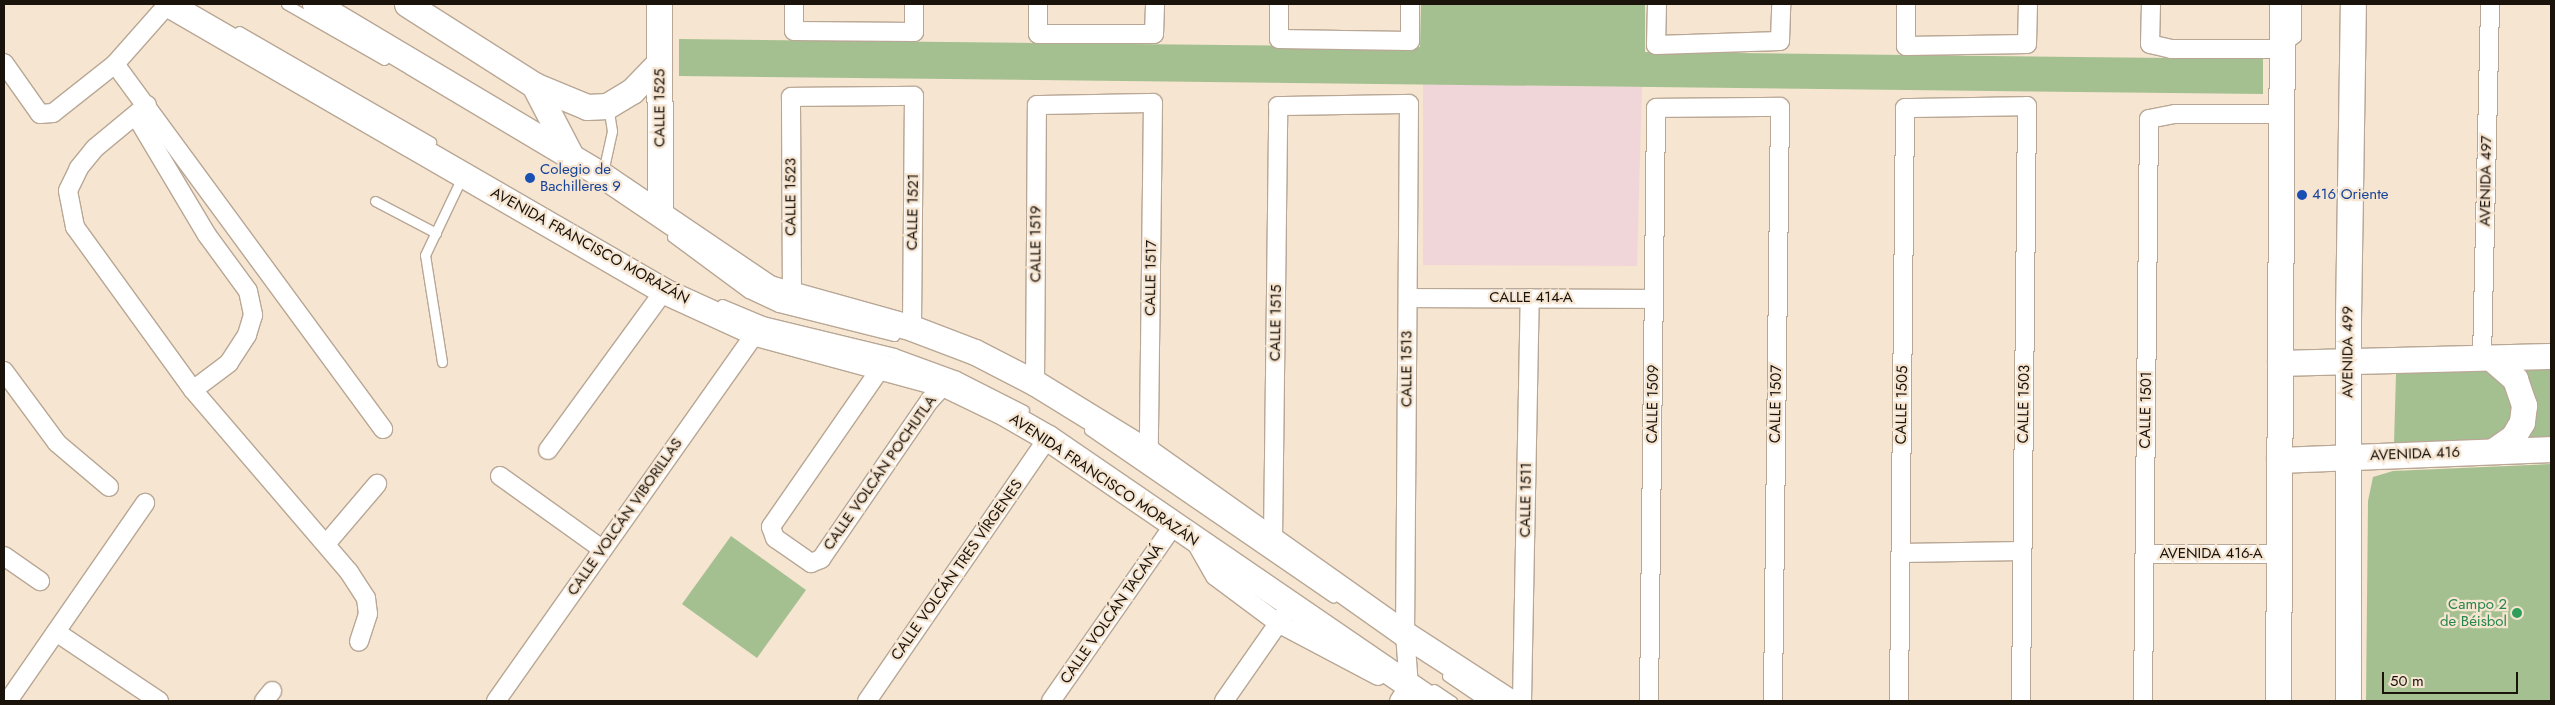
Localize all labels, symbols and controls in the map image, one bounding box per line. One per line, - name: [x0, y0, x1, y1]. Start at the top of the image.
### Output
- street label: CALLE 1525: [651, 69, 669, 147]
- street label: AVENIDA 497: [2476, 135, 2496, 227]
- street label: CALLE 1523: [782, 158, 800, 236]
- place label: Colegio de Bachilleres 9: [540, 160, 621, 195]
- marker: Colegio de Bachilleres 9: [524, 172, 536, 184]
- street label: CALLE 1521: [903, 174, 923, 250]
- street label: AVENIDA FRANCISCO MORAZÁN: [488, 184, 692, 308]
- place label: 416 Oriente: [2312, 186, 2388, 204]
- marker: 416 Oriente: [2296, 189, 2308, 201]
- street label: CALLE 1519: [1027, 206, 1045, 282]
- street label: CALLE 1517: [1141, 240, 1161, 316]
- street label: CALLE 1515: [1266, 285, 1286, 361]
- street label: CALLE 414-A: [1489, 289, 1573, 307]
- street label: AVENIDA 499: [2339, 306, 2357, 398]
- street label: CALLE 1513: [1398, 331, 1416, 407]
- street label: CALLE 1509: [1643, 364, 1663, 444]
- street label: CALLE 1507: [1766, 365, 1786, 443]
- street label: CALLE 1505: [1892, 365, 1912, 445]
- street label: CALLE 1503: [2014, 365, 2034, 443]
- street label: CALLE 1501: [2136, 371, 2156, 449]
- street label: CALLE VOLCÁN POCHUTLA: [820, 392, 940, 554]
- street label: AVENIDA FRANCISCO MORAZÁN: [1006, 410, 1202, 550]
- street label: CALLE VOLCÁN VIBORILLAS: [564, 435, 686, 599]
- street label: AVENIDA 416: [2370, 443, 2460, 465]
- street label: CALLE 1511: [1516, 462, 1536, 538]
- street label: CALLE VOLCÁN TRES VÍRGENES: [888, 476, 1026, 664]
- street label: CALLE VOLCÁN TACANÁ: [1057, 541, 1167, 687]
- street label: AVENIDA 416-A: [2159, 545, 2263, 563]
- place label: Campo 2 de Béisbol: [2440, 595, 2507, 630]
- marker: Campo 2 de Béisbol: [2511, 607, 2523, 619]
- scale bar: [2385, 662, 2521, 694]
- text: 50 m: [2390, 670, 2424, 692]

